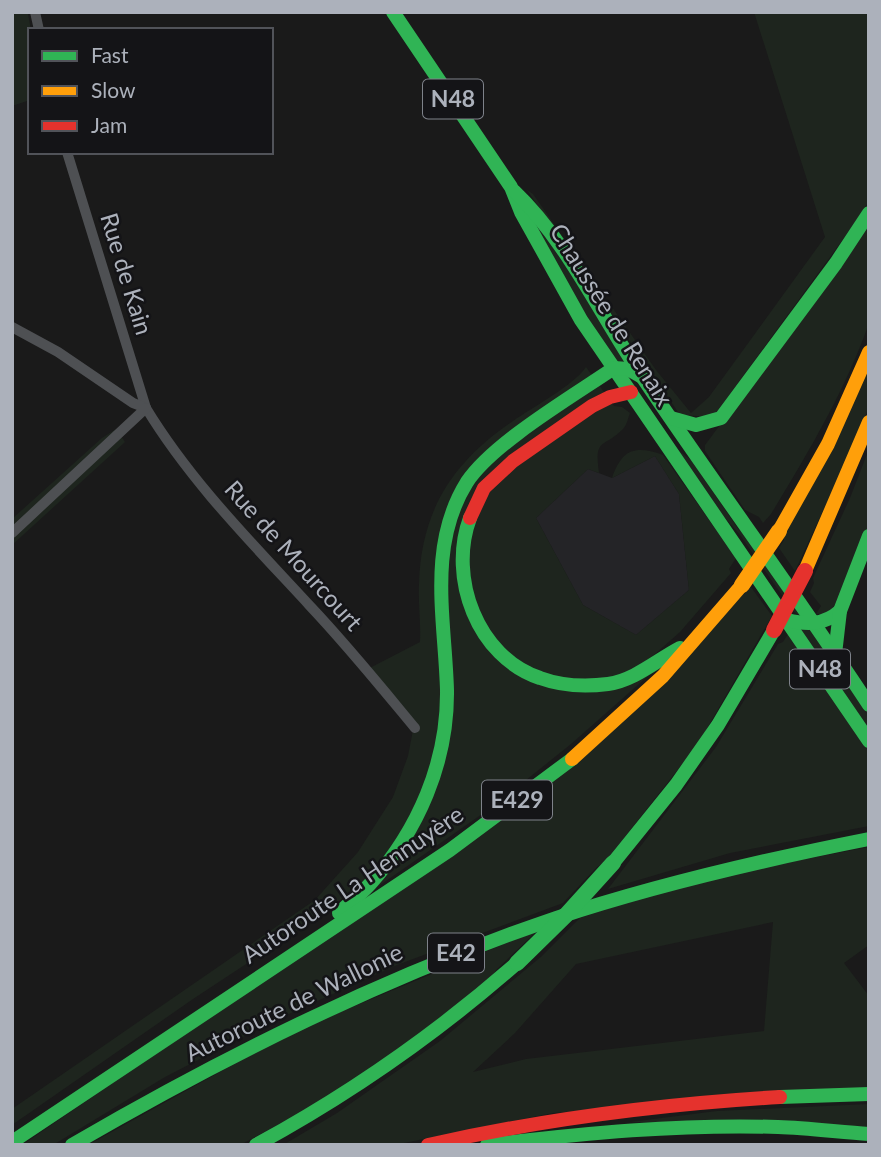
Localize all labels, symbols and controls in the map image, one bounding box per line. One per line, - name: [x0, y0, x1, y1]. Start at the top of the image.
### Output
- legend: [28, 28, 273, 154]
- text: Fast: [91, 42, 129, 67]
- text: Slow: [91, 77, 136, 102]
- road number: N48: [423, 80, 483, 118]
- text: Jam: [91, 112, 127, 137]
- street label: Rue de Kain: [95, 209, 160, 338]
- street label: Chaussée de Renaix: [545, 218, 680, 411]
- street label: Rue de Mourcourt: [219, 474, 369, 636]
- road number: N48: [790, 650, 850, 688]
- road number: E429: [482, 780, 552, 820]
- street label: Autoroute La Hennuyère: [236, 799, 468, 969]
- road number: E42: [428, 934, 484, 972]
- street label: Autoroute de Wallonie: [180, 936, 407, 1067]

